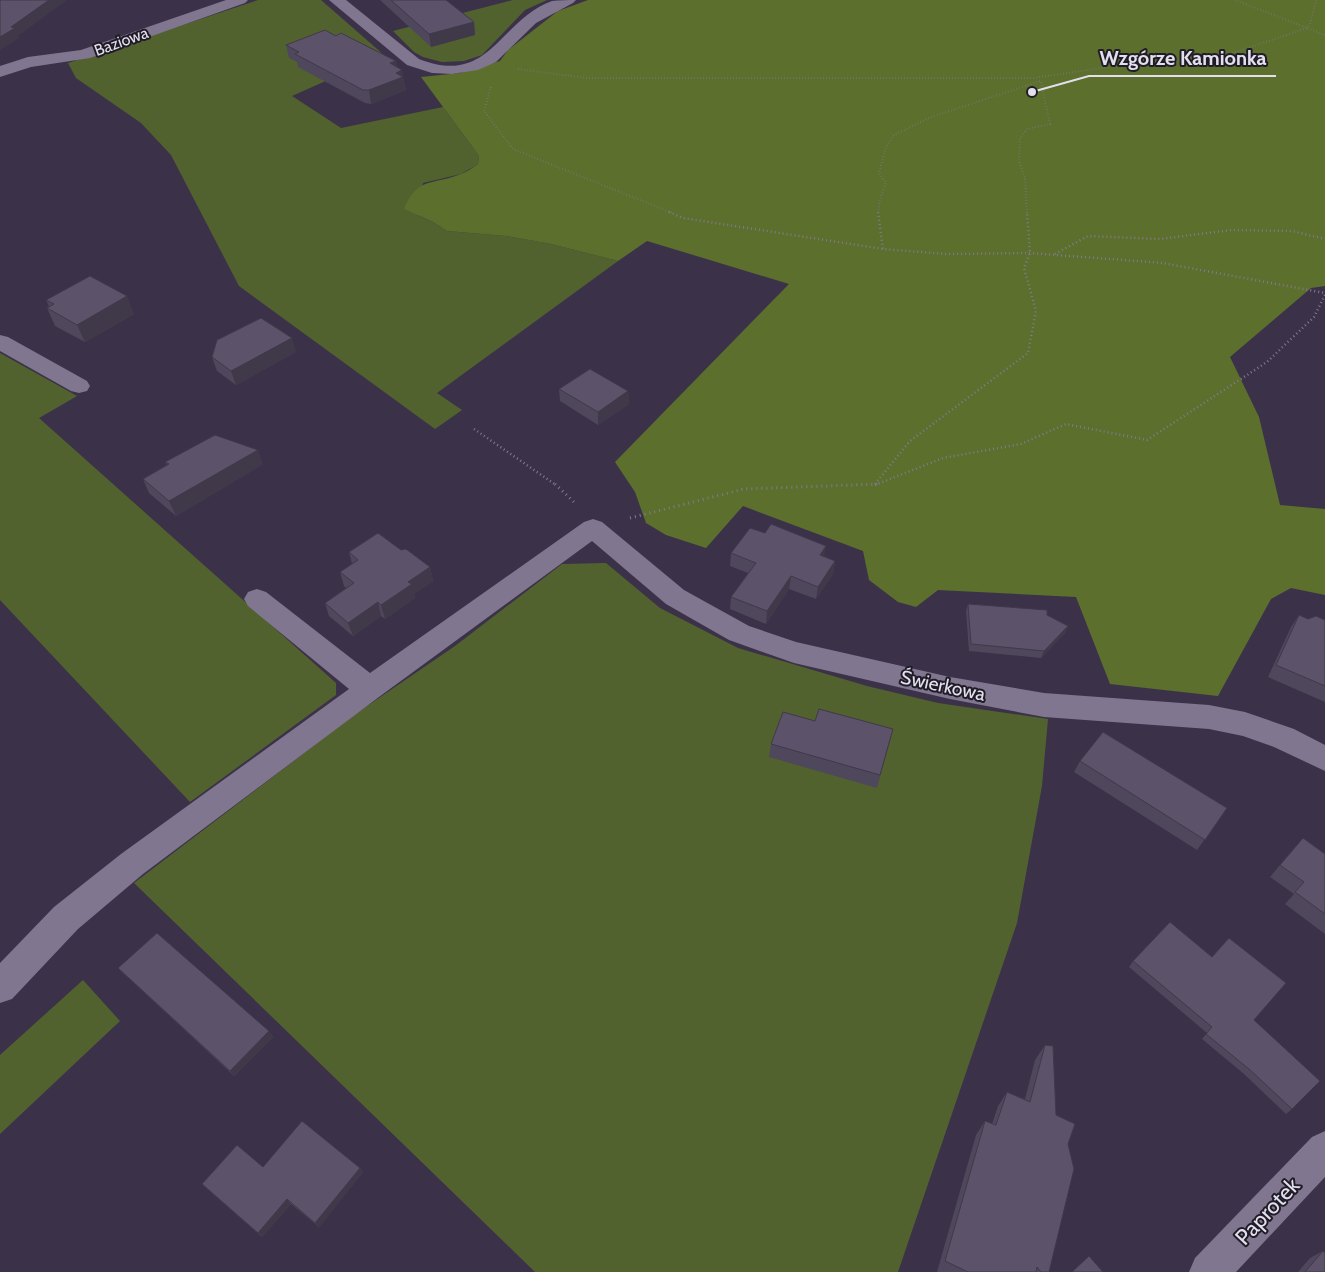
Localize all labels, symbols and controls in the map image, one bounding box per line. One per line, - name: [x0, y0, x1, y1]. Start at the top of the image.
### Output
- street label: Baziowa: [92, 23, 151, 60]
- callout: Wzgórze Kamionka: [1089, 41, 1276, 76]
- text: Wzgórze Kamionka: [1100, 46, 1267, 70]
- street label: Świerkowa: [898, 664, 988, 706]
- street label: Paprotek: [1229, 1172, 1305, 1251]

